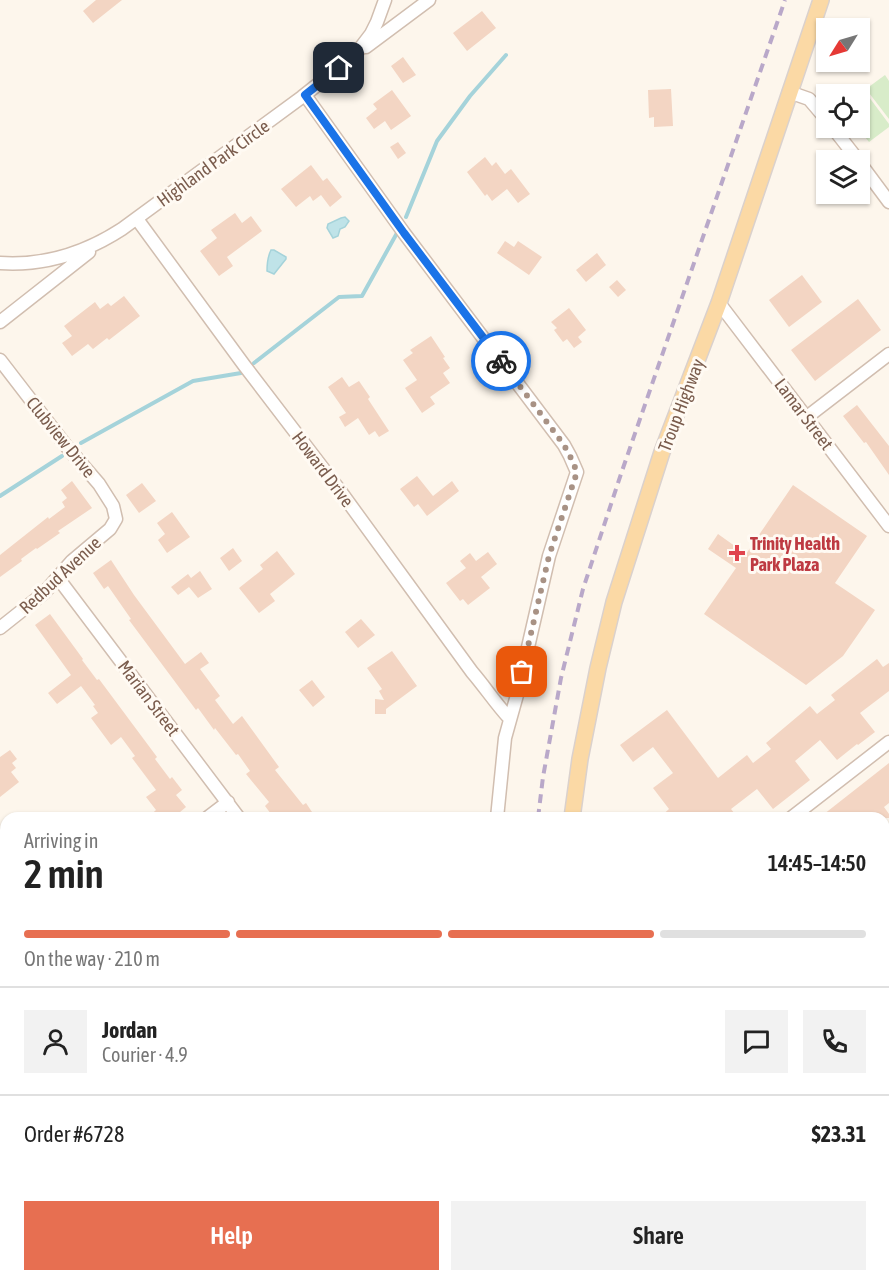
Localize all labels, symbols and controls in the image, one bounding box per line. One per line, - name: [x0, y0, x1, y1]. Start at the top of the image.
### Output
- north arrow: [816, 18, 870, 72]
- map controls: [816, 18, 870, 204]
- pin: [313, 42, 364, 93]
- icon: home: [322, 51, 355, 84]
- button: locate: [816, 84, 870, 138]
- street label: Highland Park Circle: [153, 115, 273, 211]
- button: layers: [816, 150, 870, 204]
- courier: [471, 331, 531, 391]
- icon: bike: [485, 345, 518, 378]
- street label: Troup Highway: [654, 356, 708, 454]
- street label: Lamar Street: [770, 374, 838, 454]
- street label: Clubview Drive: [22, 392, 100, 482]
- street label: Howard Drive: [288, 427, 358, 511]
- street label: Redbud Avenue: [15, 532, 105, 618]
- place label: Trinity Health Park Plaza: [750, 533, 840, 575]
- marker: Trinity Health Park Plaza: [728, 544, 746, 562]
- pin: [496, 646, 547, 697]
- icon: bag: [505, 655, 538, 688]
- street label: Marian Street: [114, 656, 184, 740]
- text: Arriving in: [24, 829, 98, 852]
- text: 14:45–14:50: [768, 850, 866, 876]
- text: 2 min: [24, 852, 104, 896]
- text: On the way · 210 m: [24, 947, 160, 970]
- button: person: [24, 1010, 87, 1073]
- button: chat: [725, 1010, 788, 1073]
- button: phone: [803, 1010, 866, 1073]
- text: Jordan: [102, 1017, 157, 1043]
- text: Courier · 4.9: [102, 1043, 188, 1066]
- text: Order #6728: [24, 1121, 124, 1147]
- text: $23.31: [811, 1121, 866, 1147]
- button: Help: [24, 1201, 439, 1270]
- button: Share: [451, 1201, 866, 1270]

